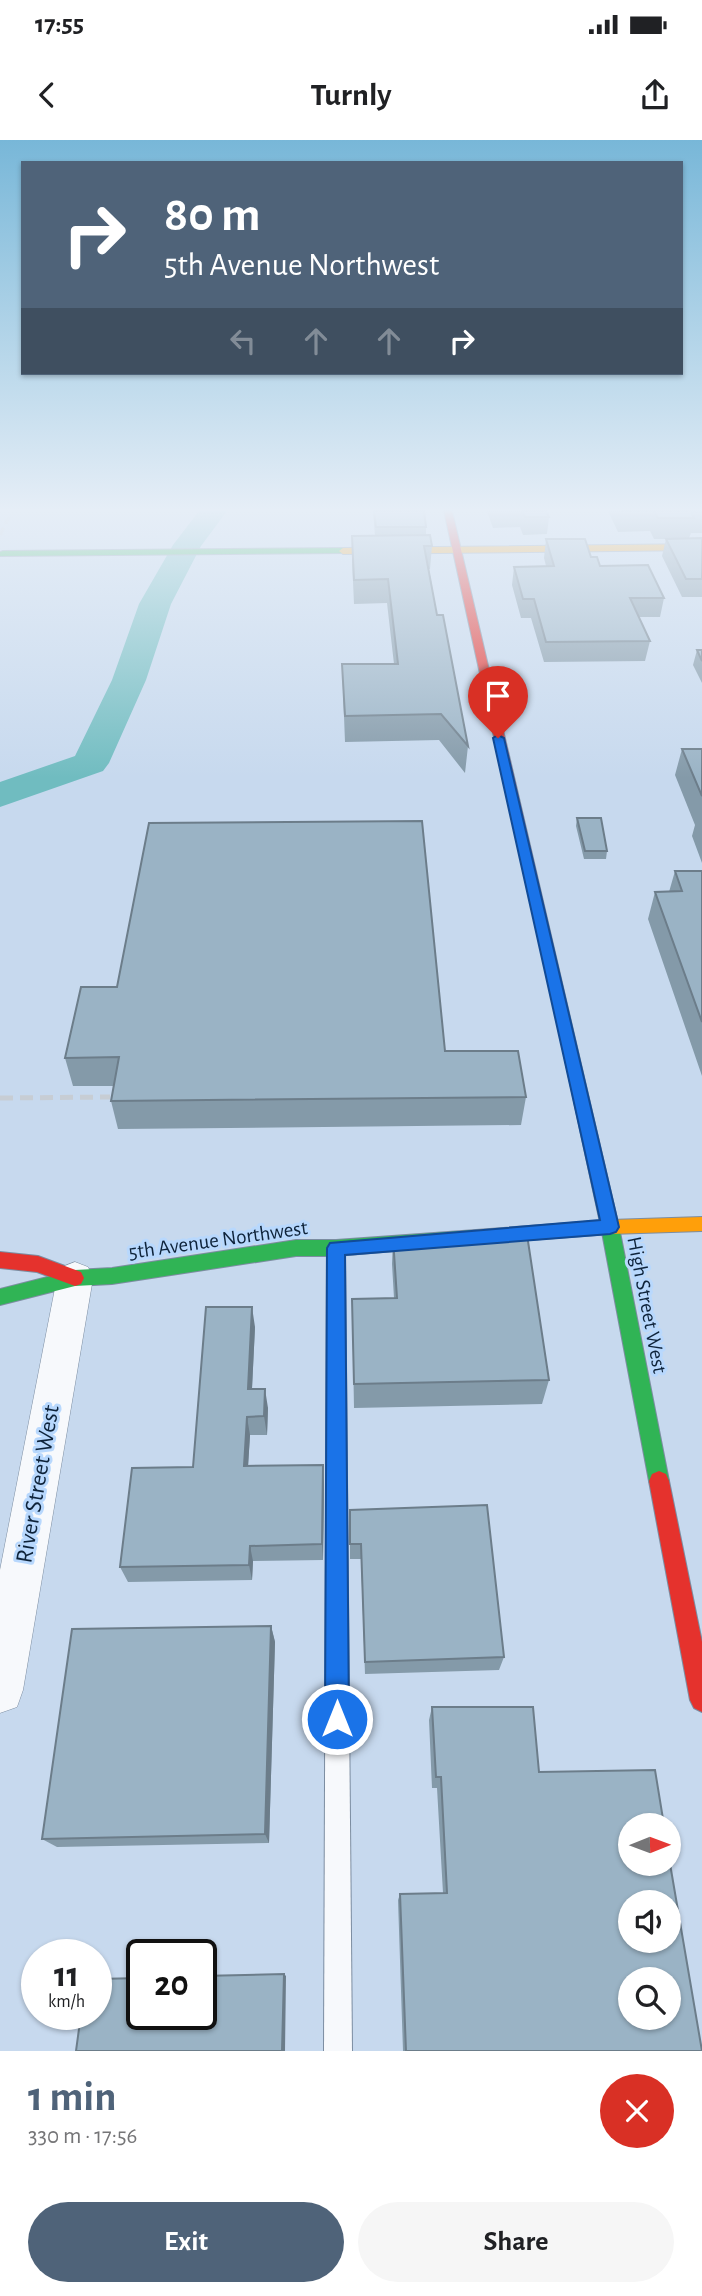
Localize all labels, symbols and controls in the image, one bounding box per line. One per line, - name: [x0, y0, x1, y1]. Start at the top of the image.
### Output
- text: 17:55: [35, 11, 84, 37]
- icon: back: [28, 76, 66, 114]
- icon: share: [636, 76, 674, 114]
- text: Turnly: [310, 79, 392, 111]
- icon: right: [49, 189, 140, 280]
- text: 80 m: [164, 191, 261, 240]
- text: 5th Avenue Northwest: [164, 249, 439, 281]
- icon: left: [224, 322, 262, 360]
- icon: ahead: [297, 322, 335, 360]
- icon: ahead: [370, 322, 408, 360]
- icon: right: [443, 322, 481, 360]
- pin: [468, 666, 528, 738]
- icon: arrive: [479, 677, 517, 715]
- street label: 5th Avenue Northwest: [127, 1217, 309, 1263]
- street label: High Street West: [623, 1235, 671, 1375]
- street label: River Street West: [12, 1403, 64, 1565]
- position arrow: [300, 1682, 374, 1756]
- north arrow: [618, 1813, 681, 1876]
- map controls: [618, 1813, 681, 2030]
- button: sound: [618, 1890, 681, 1953]
- speed limit sign: 20: [126, 1939, 217, 2030]
- text: 11: [54, 1958, 79, 1993]
- button: search: [618, 1967, 681, 2030]
- text: km/h: [48, 1993, 85, 2011]
- button: close: [600, 2074, 674, 2148]
- text: 1 min: [28, 2076, 117, 2118]
- text: 330 m · 17:56: [28, 2125, 137, 2148]
- button: Exit: [28, 2202, 344, 2282]
- button: Share: [358, 2202, 674, 2282]

